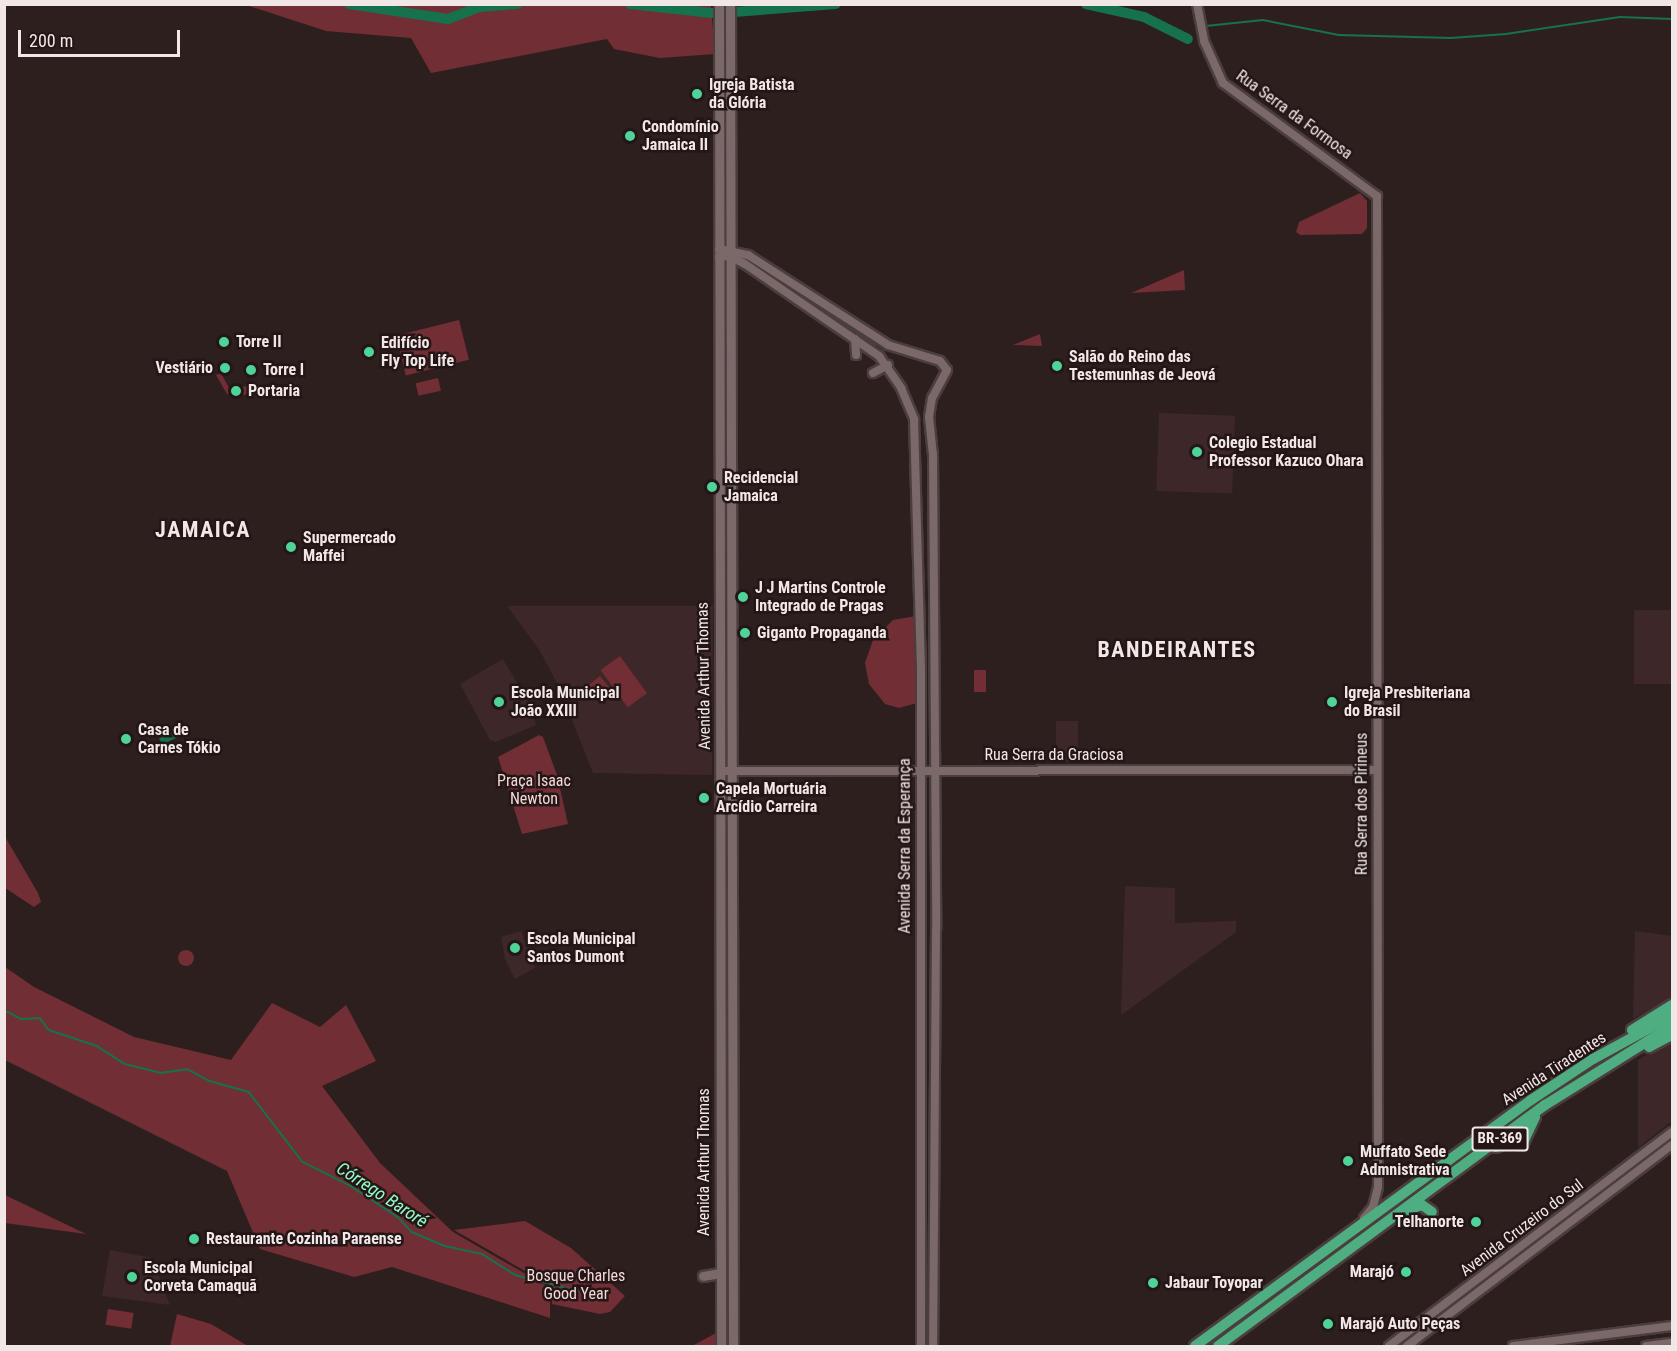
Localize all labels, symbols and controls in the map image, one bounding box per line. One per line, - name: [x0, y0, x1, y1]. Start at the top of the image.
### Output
- scale bar: [21, 18, 183, 56]
- text: 200 m: [29, 30, 73, 51]
- street label: Rua Serra da Formosa: [1232, 66, 1356, 164]
- place label: Igreja Batista da Glória: [709, 75, 794, 113]
- marker: Igreja Batista da Glória: [690, 87, 704, 101]
- place label: Condomínio Jamaica II: [642, 117, 719, 155]
- marker: Condomínio Jamaica II: [623, 129, 637, 143]
- place label: Torre II: [236, 332, 281, 352]
- place label: Edifício Fly Top Life: [381, 333, 455, 371]
- marker: Torre II: [217, 335, 231, 349]
- marker: Edifício Fly Top Life: [362, 345, 376, 359]
- place label: Salão do Reino das Testemunhas de Jeová: [1069, 347, 1216, 385]
- place label: Vestiário: [155, 358, 213, 378]
- marker: Salão do Reino das Testemunhas de Jeová: [1050, 359, 1064, 373]
- place label: Torre I: [263, 360, 304, 380]
- marker: Vestiário: [218, 361, 232, 375]
- marker: Torre I: [244, 363, 258, 377]
- place label: Portaria: [248, 381, 300, 401]
- marker: Portaria: [229, 384, 243, 398]
- place label: Colegio Estadual Professor Kazuco Ohara: [1209, 433, 1363, 471]
- marker: Colegio Estadual Professor Kazuco Ohara: [1190, 445, 1204, 459]
- place label: Recidencial Jamaica: [724, 468, 798, 506]
- marker: Recidencial Jamaica: [705, 480, 719, 494]
- district label: JAMAICA: [155, 517, 251, 543]
- place label: Supermercado Maffei: [303, 528, 396, 566]
- marker: Supermercado Maffei: [284, 540, 298, 554]
- place label: J J Martins Controle Integrado de Pragas: [755, 578, 886, 616]
- marker: J J Martins Controle Integrado de Pragas: [736, 590, 750, 604]
- street label: Avenida Arthur Thomas: [693, 602, 715, 750]
- place label: Giganto Propaganda: [757, 623, 887, 643]
- marker: Giganto Propaganda: [738, 626, 752, 640]
- district label: BANDEIRANTES: [1097, 637, 1257, 663]
- place label: Escola Municipal João XXIII: [511, 683, 619, 721]
- place label: Igreja Presbiteriana do Brasil: [1344, 683, 1470, 721]
- marker: Escola Municipal João XXIII: [492, 695, 506, 709]
- marker: Igreja Presbiteriana do Brasil: [1325, 695, 1339, 709]
- place label: Casa de Carnes Tókio: [138, 720, 221, 758]
- marker: Casa de Carnes Tókio: [119, 732, 133, 746]
- street label: Rua Serra dos Pirineus: [1352, 733, 1372, 875]
- street label: Rua Serra da Graciosa: [984, 745, 1124, 765]
- street label: Avenida Serra da Esperança: [895, 758, 915, 934]
- park label: Praça Isaac Newton: [497, 771, 571, 809]
- place label: Capela Mortuária Arcídio Carreira: [716, 779, 826, 817]
- marker: Capela Mortuária Arcídio Carreira: [697, 791, 711, 805]
- place label: Escola Municipal Santos Dumont: [527, 929, 635, 967]
- marker: Escola Municipal Santos Dumont: [508, 941, 522, 955]
- street label: Avenida Tiradentes: [1498, 1028, 1610, 1110]
- street label: Avenida Arthur Thomas: [694, 1088, 714, 1236]
- road number: BR-369: [1472, 1127, 1528, 1151]
- place label: Muffato Sede Admnistrativa: [1360, 1142, 1450, 1180]
- marker: Muffato Sede Admnistrativa: [1341, 1154, 1355, 1168]
- water label: Córrego Baroré: [333, 1158, 431, 1232]
- street label: Avenida Cruzeiro do Sul: [1457, 1175, 1587, 1281]
- place label: Telhanorte: [1395, 1212, 1464, 1232]
- marker: Telhanorte: [1469, 1215, 1483, 1229]
- place label: Restaurante Cozinha Paraense: [206, 1229, 402, 1249]
- marker: Restaurante Cozinha Paraense: [187, 1232, 201, 1246]
- place label: Escola Municipal Corveta Camaquã: [144, 1258, 257, 1296]
- place label: Marajó: [1350, 1262, 1394, 1282]
- marker: Marajó: [1399, 1265, 1413, 1279]
- park label: Bosque Charles Good Year: [527, 1266, 625, 1304]
- marker: Escola Municipal Corveta Camaquã: [125, 1270, 139, 1284]
- place label: Jabaur Toyopar: [1165, 1273, 1263, 1293]
- marker: Jabaur Toyopar: [1146, 1276, 1160, 1290]
- place label: Marajó Auto Peças: [1340, 1314, 1460, 1334]
- marker: Marajó Auto Peças: [1321, 1317, 1335, 1331]

